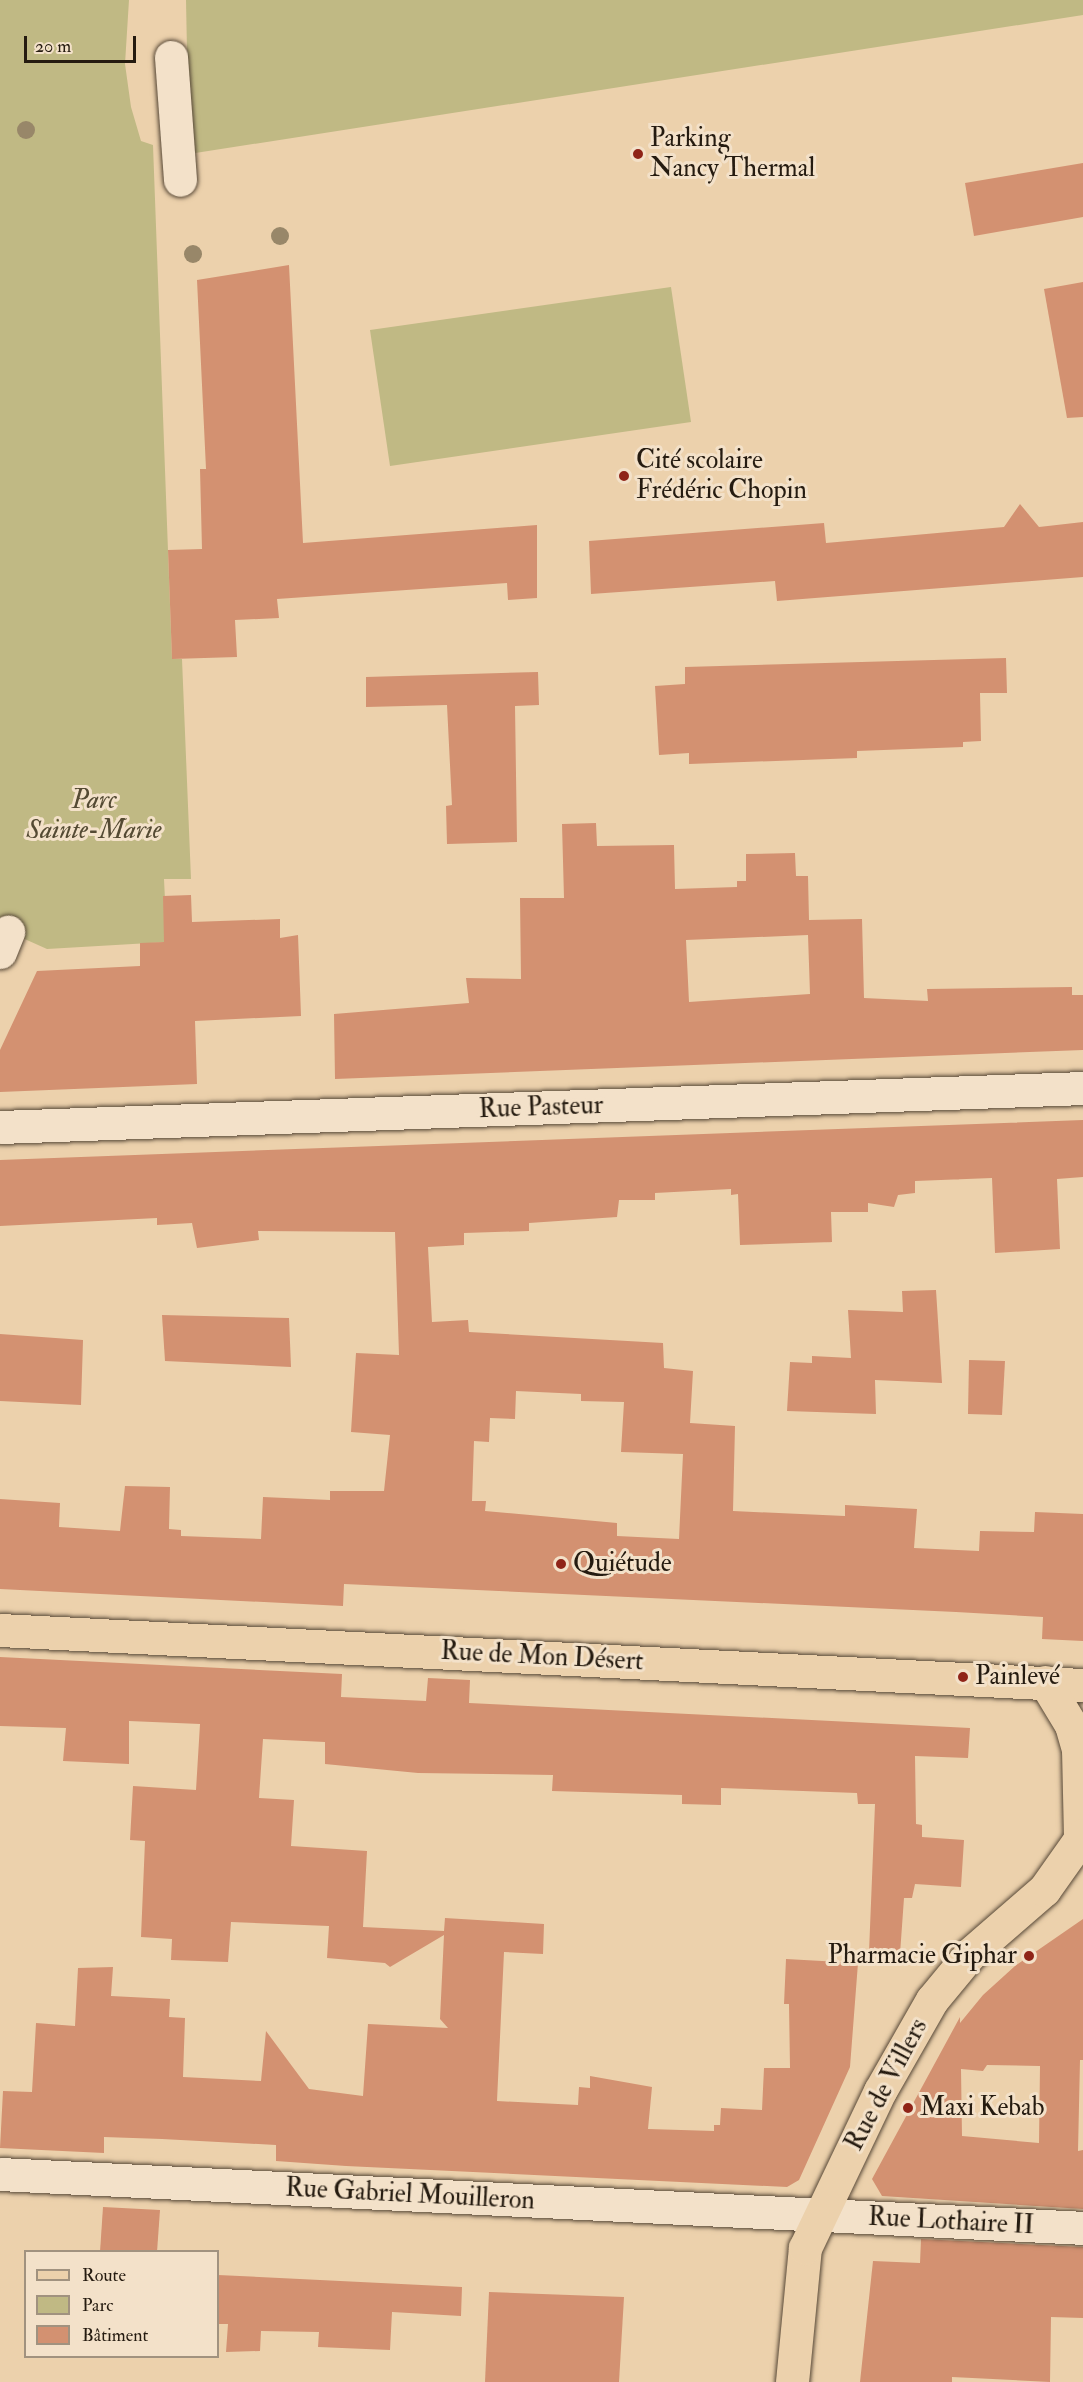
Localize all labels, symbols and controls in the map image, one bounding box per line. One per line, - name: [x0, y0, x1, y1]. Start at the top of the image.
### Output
- scale bar: [27, 24, 140, 62]
- text: 20 m: [35, 35, 71, 58]
- place label: Parking Nancy Thermal: [650, 123, 815, 184]
- marker: Parking Nancy Thermal: [631, 147, 645, 161]
- place label: Cité scolaire Frédéric Chopin: [636, 445, 807, 506]
- marker: Cité scolaire Frédéric Chopin: [617, 469, 631, 483]
- park label: Parc Sainte-Marie: [27, 785, 161, 846]
- street label: Rue Pasteur: [478, 1090, 604, 1126]
- place label: Quiétude: [573, 1548, 672, 1580]
- marker: Quiétude: [554, 1557, 568, 1571]
- street label: Rue de Mon Désert: [440, 1636, 644, 1678]
- place label: Painlevé: [975, 1661, 1060, 1693]
- marker: Painlevé: [956, 1670, 970, 1684]
- place label: Pharmacie Giphar: [828, 1940, 1017, 1972]
- marker: Pharmacie Giphar: [1022, 1949, 1036, 1963]
- street label: Rue de Villers: [839, 2014, 935, 2156]
- place label: Maxi Kebab: [920, 2092, 1045, 2124]
- marker: Maxi Kebab: [901, 2101, 915, 2115]
- street label: Rue Gabriel Mouilleron: [284, 2173, 536, 2217]
- street label: Rue Lothaire II: [867, 2202, 1035, 2242]
- legend: [24, 2250, 219, 2358]
- text: Route: [82, 2264, 126, 2287]
- text: Parc: [82, 2294, 113, 2317]
- text: Bâtiment: [82, 2324, 148, 2347]

